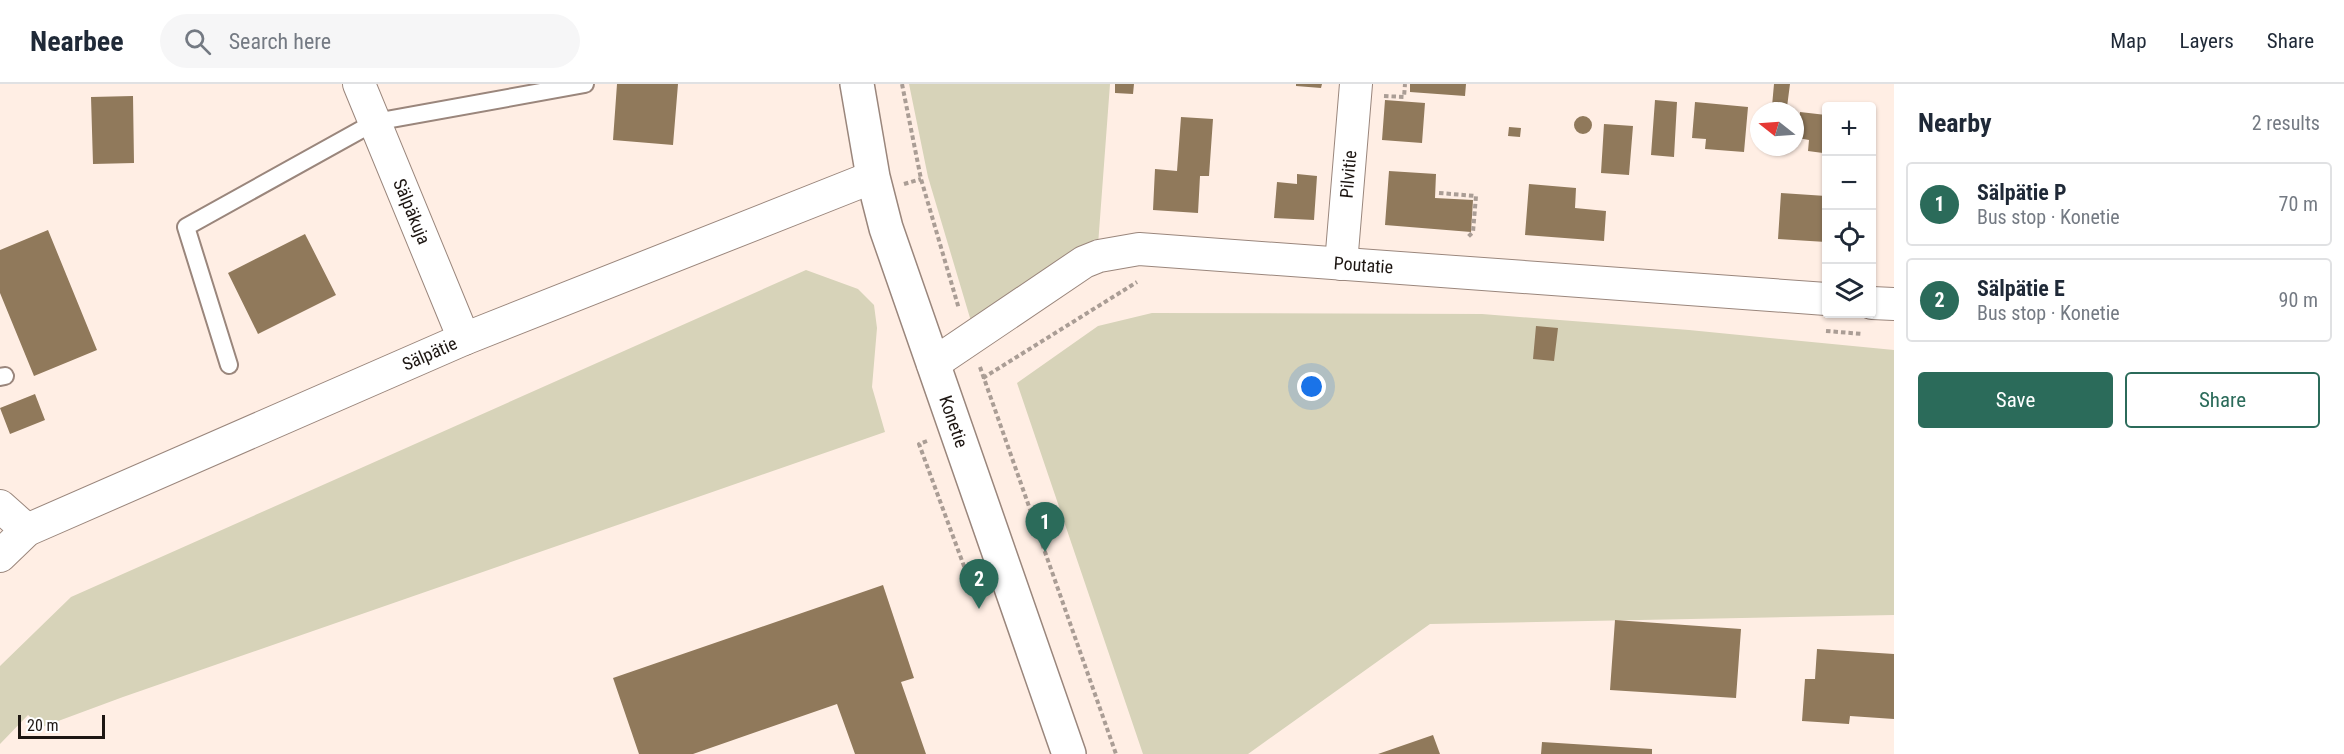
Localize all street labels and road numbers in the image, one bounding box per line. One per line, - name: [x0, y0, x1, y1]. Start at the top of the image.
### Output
- street label: Pilvitie: [1336, 149, 1360, 199]
- street label: Sälpäkuja: [389, 175, 435, 247]
- street label: Poutatie: [1333, 252, 1394, 277]
- street label: Sälpätie: [399, 332, 460, 375]
- street label: Konetie: [935, 393, 973, 450]

